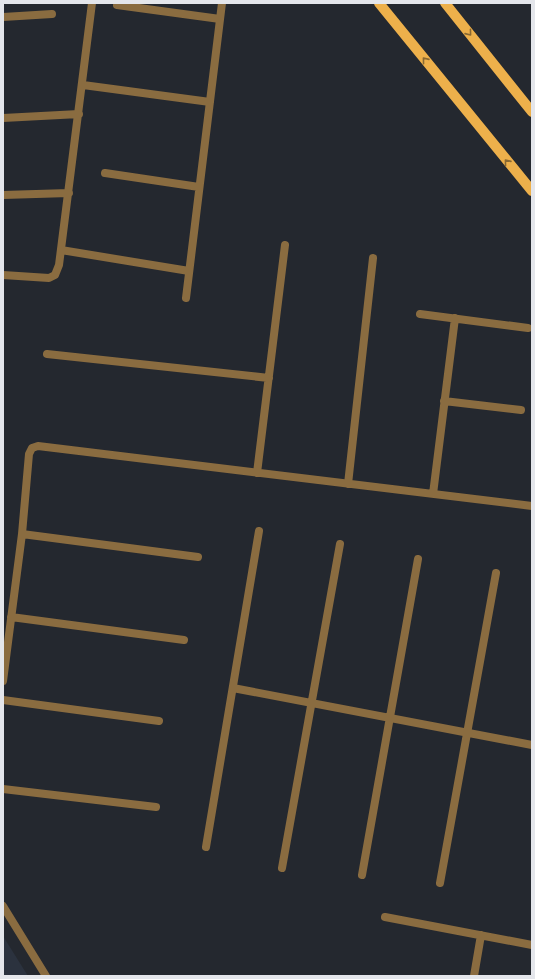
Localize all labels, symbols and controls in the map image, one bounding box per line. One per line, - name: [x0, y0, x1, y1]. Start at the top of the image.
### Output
- one-way arrow: [464, 29, 471, 36]
- one-way arrow: [423, 58, 430, 65]
- one-way arrow: [504, 159, 511, 166]

